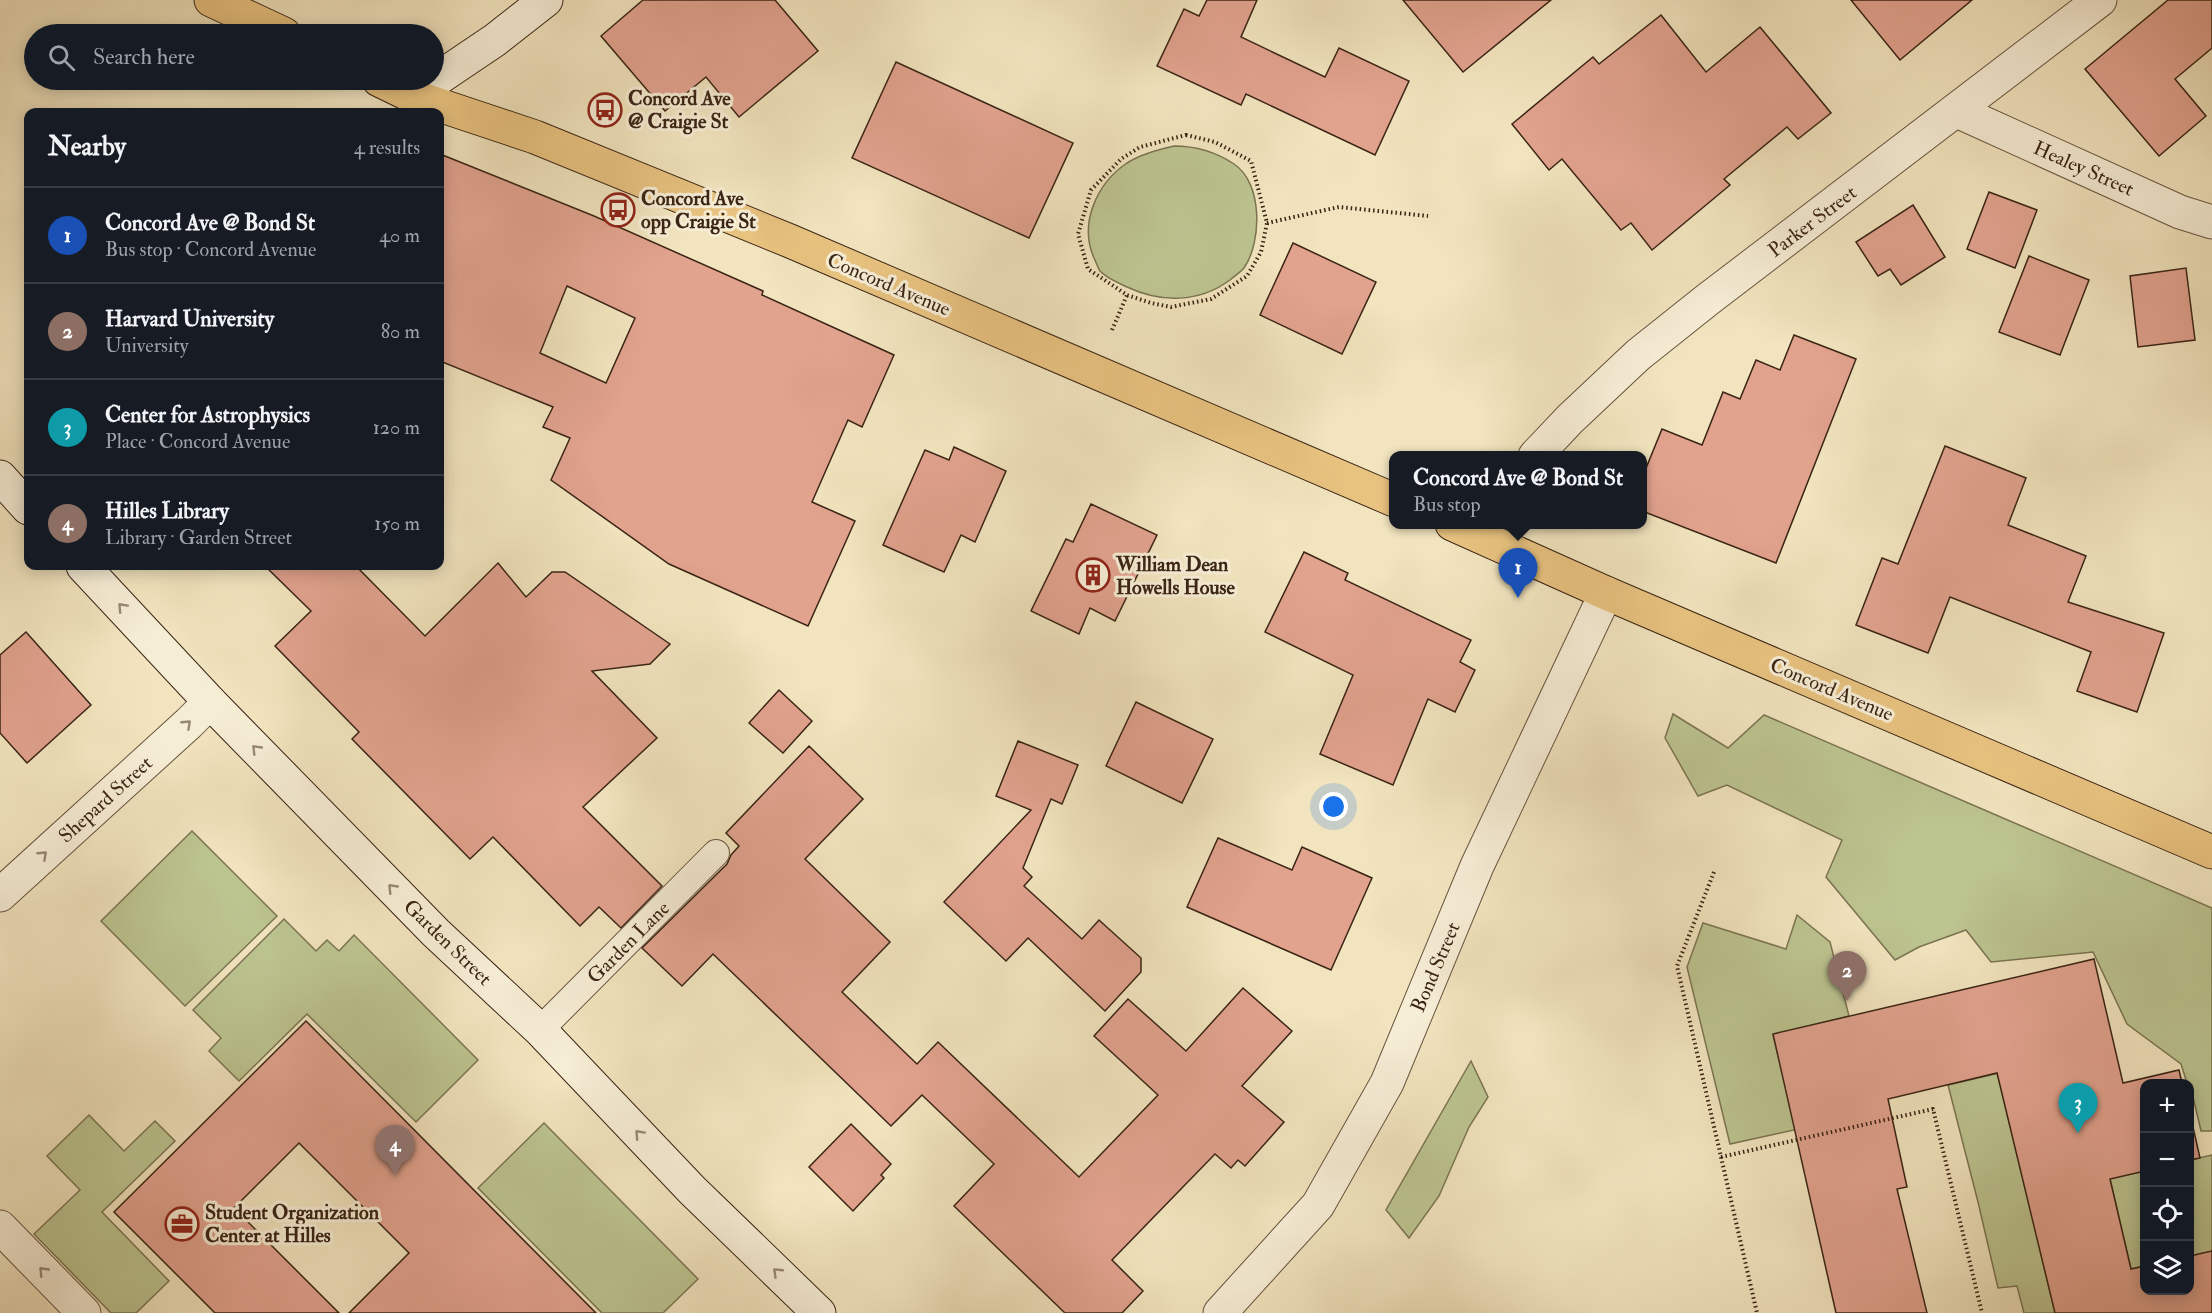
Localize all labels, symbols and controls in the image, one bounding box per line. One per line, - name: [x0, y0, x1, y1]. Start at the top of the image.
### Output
- search box: [24, 24, 444, 90]
- icon: search: [45, 41, 78, 74]
- text: Search here: [93, 43, 195, 71]
- place label: Concord Ave @ Craigie St: [628, 86, 731, 135]
- bus stop icon: Concord Ave @ Craigie St: [587, 92, 623, 128]
- text: Nearby: [48, 131, 126, 163]
- text: 4 results: [354, 135, 420, 160]
- street label: Healey Street: [2030, 135, 2138, 202]
- street label: Parker Street: [1763, 180, 1862, 263]
- place label: Concord Ave opp Craigie St: [641, 186, 756, 235]
- bus stop icon: Concord Ave opp Craigie St: [600, 192, 636, 228]
- text: Concord Ave @ Bond St: [105, 209, 315, 237]
- text: 1: [64, 223, 71, 248]
- text: 40 m: [379, 223, 420, 248]
- text: Bus stop · Concord Avenue: [105, 237, 316, 262]
- street label: Concord Avenue: [823, 247, 954, 322]
- text: Harvard University: [105, 305, 274, 333]
- text: 2: [62, 319, 73, 344]
- text: 80 m: [381, 319, 420, 344]
- text: University: [105, 333, 188, 358]
- text: Center for Astrophysics: [105, 401, 310, 429]
- text: 3: [64, 415, 71, 440]
- text: 120 m: [373, 415, 420, 440]
- text: Place · Concord Avenue: [105, 429, 290, 454]
- popup: [1389, 451, 1647, 529]
- text: Concord Ave @ Bond St: [1413, 464, 1623, 492]
- text: Bus stop: [1413, 492, 1481, 517]
- text: Hilles Library: [105, 497, 229, 525]
- text: 4: [62, 511, 73, 536]
- text: 150 m: [374, 511, 420, 536]
- text: Library · Garden Street: [105, 525, 292, 550]
- pin: 1: [1498, 548, 1538, 598]
- place label: William Dean Howells House: [1115, 552, 1235, 600]
- building icon: William Dean Howells House: [1075, 557, 1111, 593]
- one-way arrow: [118, 603, 129, 613]
- street label: Concord Avenue: [1766, 652, 1897, 727]
- one-way arrow: [181, 720, 191, 731]
- one-way arrow: [252, 745, 263, 756]
- street label: Shepard Street: [53, 750, 159, 849]
- your location: [1319, 792, 1348, 821]
- one-way arrow: [36, 852, 47, 863]
- one-way arrow: [389, 885, 400, 896]
- street label: Garden Street: [398, 894, 497, 991]
- street label: Garden Lane: [582, 896, 675, 989]
- street label: Bond Street: [1405, 918, 1466, 1016]
- pin: 2: [1828, 952, 1866, 1001]
- map controls: [2140, 1079, 2194, 1295]
- button: +: [2140, 1079, 2194, 1133]
- pin: 3: [2058, 1084, 2098, 1133]
- pin: 4: [376, 1126, 414, 1175]
- one-way arrow: [635, 1131, 646, 1141]
- button: −: [2140, 1133, 2194, 1187]
- button: locate: [2140, 1187, 2194, 1241]
- place label: Student Organization Center at Hilles: [205, 1200, 380, 1248]
- office icon: Student Organization Center at Hilles: [164, 1206, 200, 1242]
- button: layers: [2140, 1241, 2194, 1295]
- one-way arrow: [40, 1268, 51, 1279]
- one-way arrow: [773, 1269, 784, 1280]

